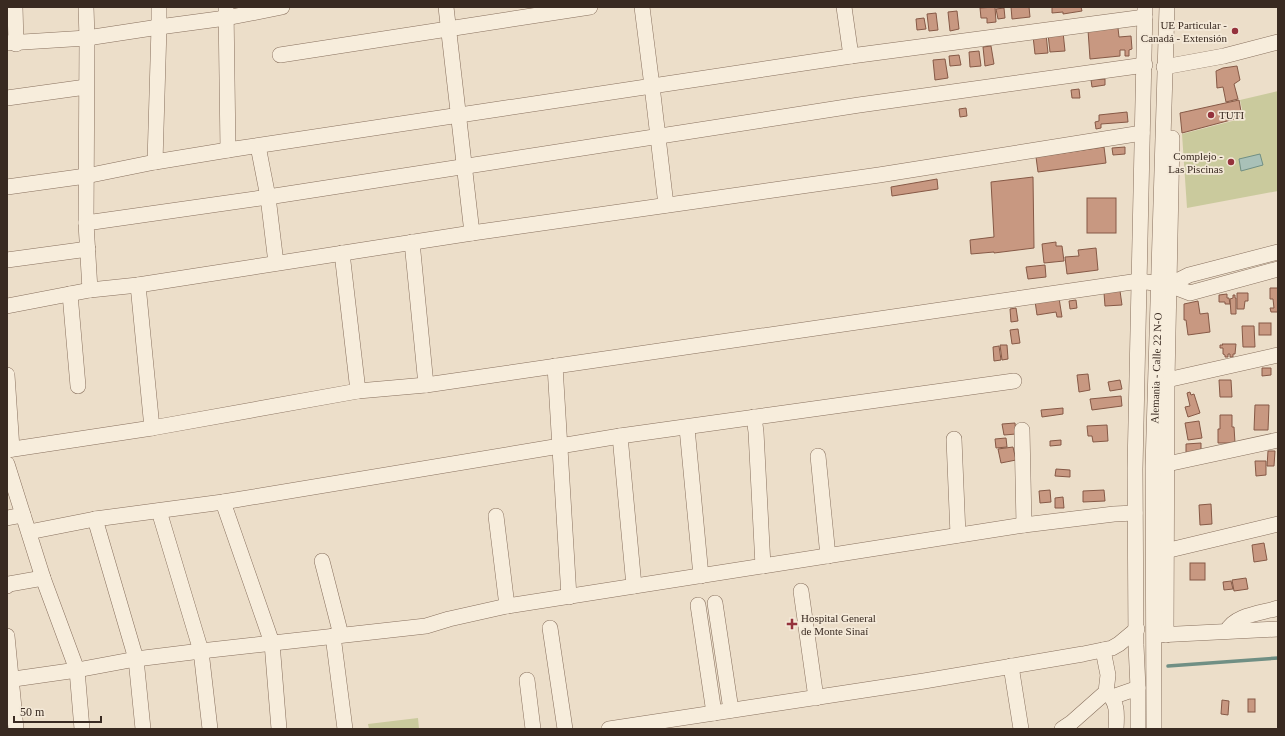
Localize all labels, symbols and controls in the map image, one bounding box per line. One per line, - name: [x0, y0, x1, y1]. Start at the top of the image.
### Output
- place label: UE Particular - Canadá - Extensión: [1141, 19, 1227, 44]
- marker: UE Particular - Canadá - Extensión: [1230, 26, 1240, 36]
- place label: TUTI: [1219, 109, 1244, 121]
- marker: TUTI: [1206, 110, 1216, 120]
- place label: Complejo - Las Piscinas: [1168, 150, 1223, 175]
- marker: Complejo - Las Piscinas: [1226, 157, 1236, 167]
- street label: Alemania - Calle 22 N-O: [1148, 312, 1164, 424]
- place label: Hospital General de Monte Sinaí: [801, 612, 876, 637]
- marker: Hospital General de Monte Sinaí: [786, 618, 798, 630]
- scale bar: [14, 698, 101, 724]
- text: 50 m: [20, 705, 45, 719]

